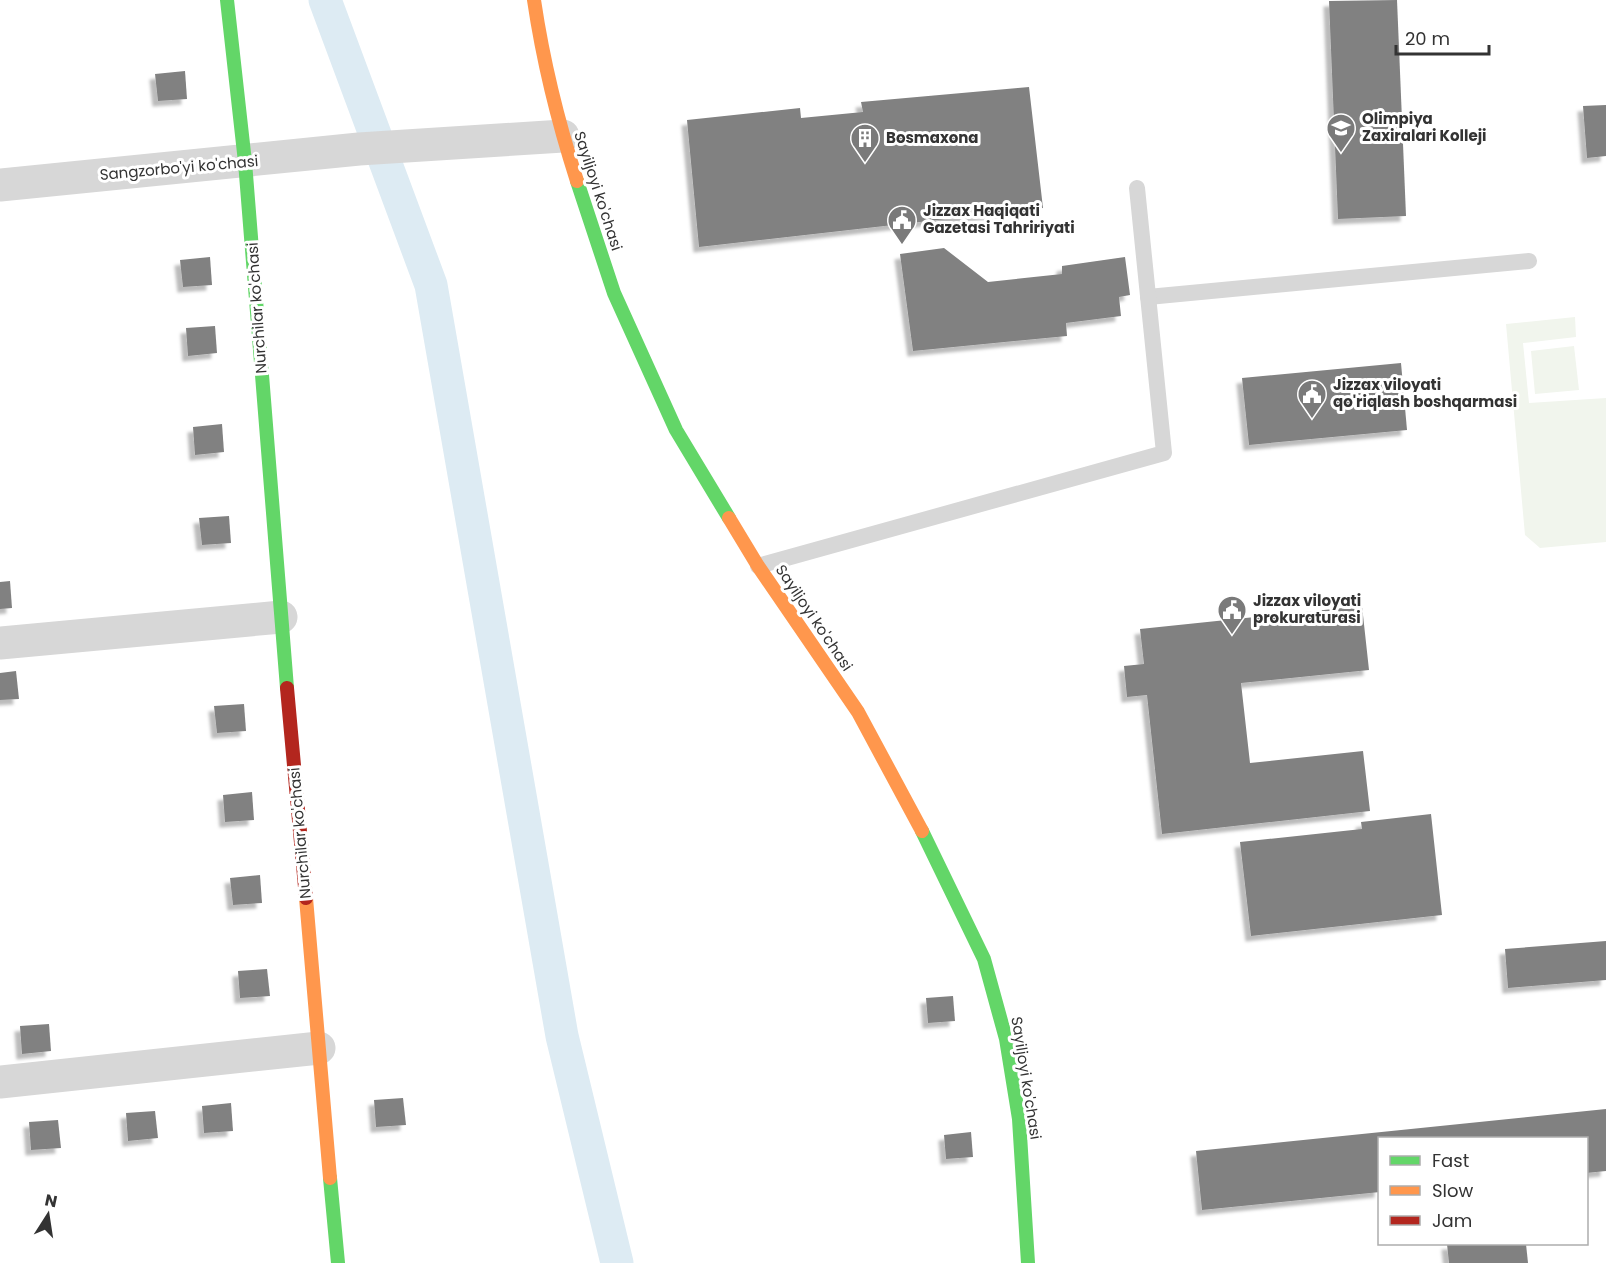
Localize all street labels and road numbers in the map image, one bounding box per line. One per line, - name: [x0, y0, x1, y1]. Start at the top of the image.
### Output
- street label: Sayiljoyi ko'chasi: [569, 128, 628, 253]
- street label: Sangzorbo'yi ko'chasi: [99, 150, 259, 185]
- street label: Nurchilar ko'chasi: [241, 242, 272, 374]
- street label: Sayiljoyi ko'chasi: [771, 560, 858, 675]
- street label: Nurchilar ko'chasi: [283, 767, 316, 900]
- street label: Sayiljoyi ko'chasi: [1006, 1015, 1047, 1141]

